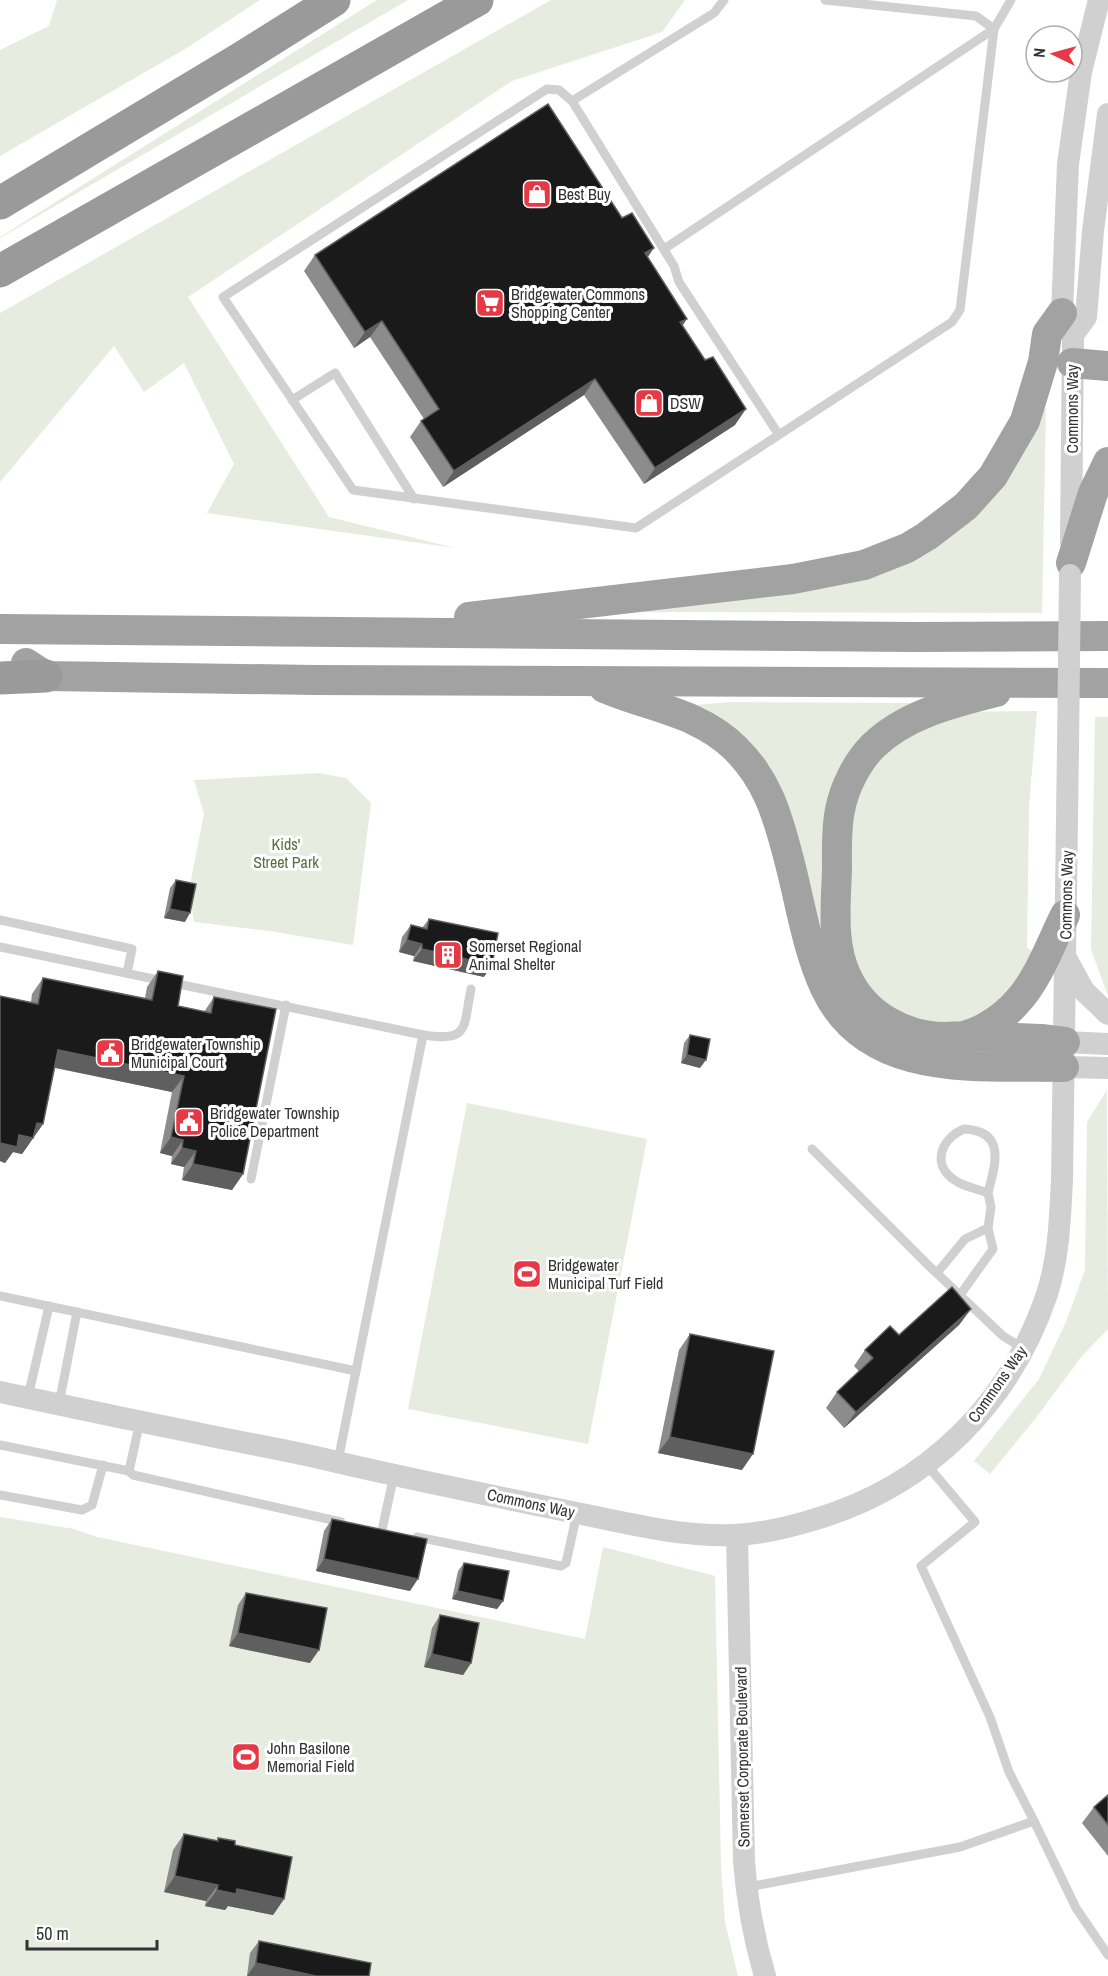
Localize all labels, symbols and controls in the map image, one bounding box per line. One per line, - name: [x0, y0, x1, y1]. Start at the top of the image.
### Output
- north arrow: [1024, 24, 1084, 84]
- text: N: [1028, 47, 1050, 58]
- shop icon: Best Buy: [521, 178, 553, 210]
- place label: Best Buy: [558, 183, 611, 205]
- place label: Bridgewater Commons Shopping Center: [511, 283, 645, 323]
- supermarket icon: Bridgewater Commons Shopping Center: [474, 287, 506, 319]
- street label: Commons Way: [1061, 364, 1083, 454]
- shop icon: DSW: [633, 387, 665, 419]
- place label: DSW: [670, 392, 701, 414]
- park label: Kids' Street Park: [253, 833, 319, 873]
- street label: Commons Way: [1054, 850, 1078, 940]
- place label: Somerset Regional Animal Shelter: [468, 935, 581, 975]
- building icon: Somerset Regional Animal Shelter: [432, 939, 464, 971]
- place label: Bridgewater Township Municipal Court: [131, 1033, 261, 1073]
- public building icon: Bridgewater Township Municipal Court: [94, 1037, 126, 1069]
- place label: Bridgewater Township Police Department: [210, 1102, 340, 1142]
- public building icon: Bridgewater Township Police Department: [173, 1106, 205, 1138]
- place label: Bridgewater Municipal Turf Field: [548, 1254, 663, 1294]
- sports icon: Bridgewater Municipal Turf Field: [511, 1258, 543, 1290]
- street label: Commons Way: [962, 1341, 1032, 1427]
- street label: Commons Way: [485, 1483, 577, 1523]
- street label: Somerset Corporate Boulevard: [729, 1666, 755, 1848]
- place label: John Basilone Memorial Field: [267, 1737, 355, 1777]
- sports icon: John Basilone Memorial Field: [230, 1741, 262, 1773]
- scale bar: [27, 1913, 158, 1951]
- text: 50 m: [36, 1921, 69, 1946]

